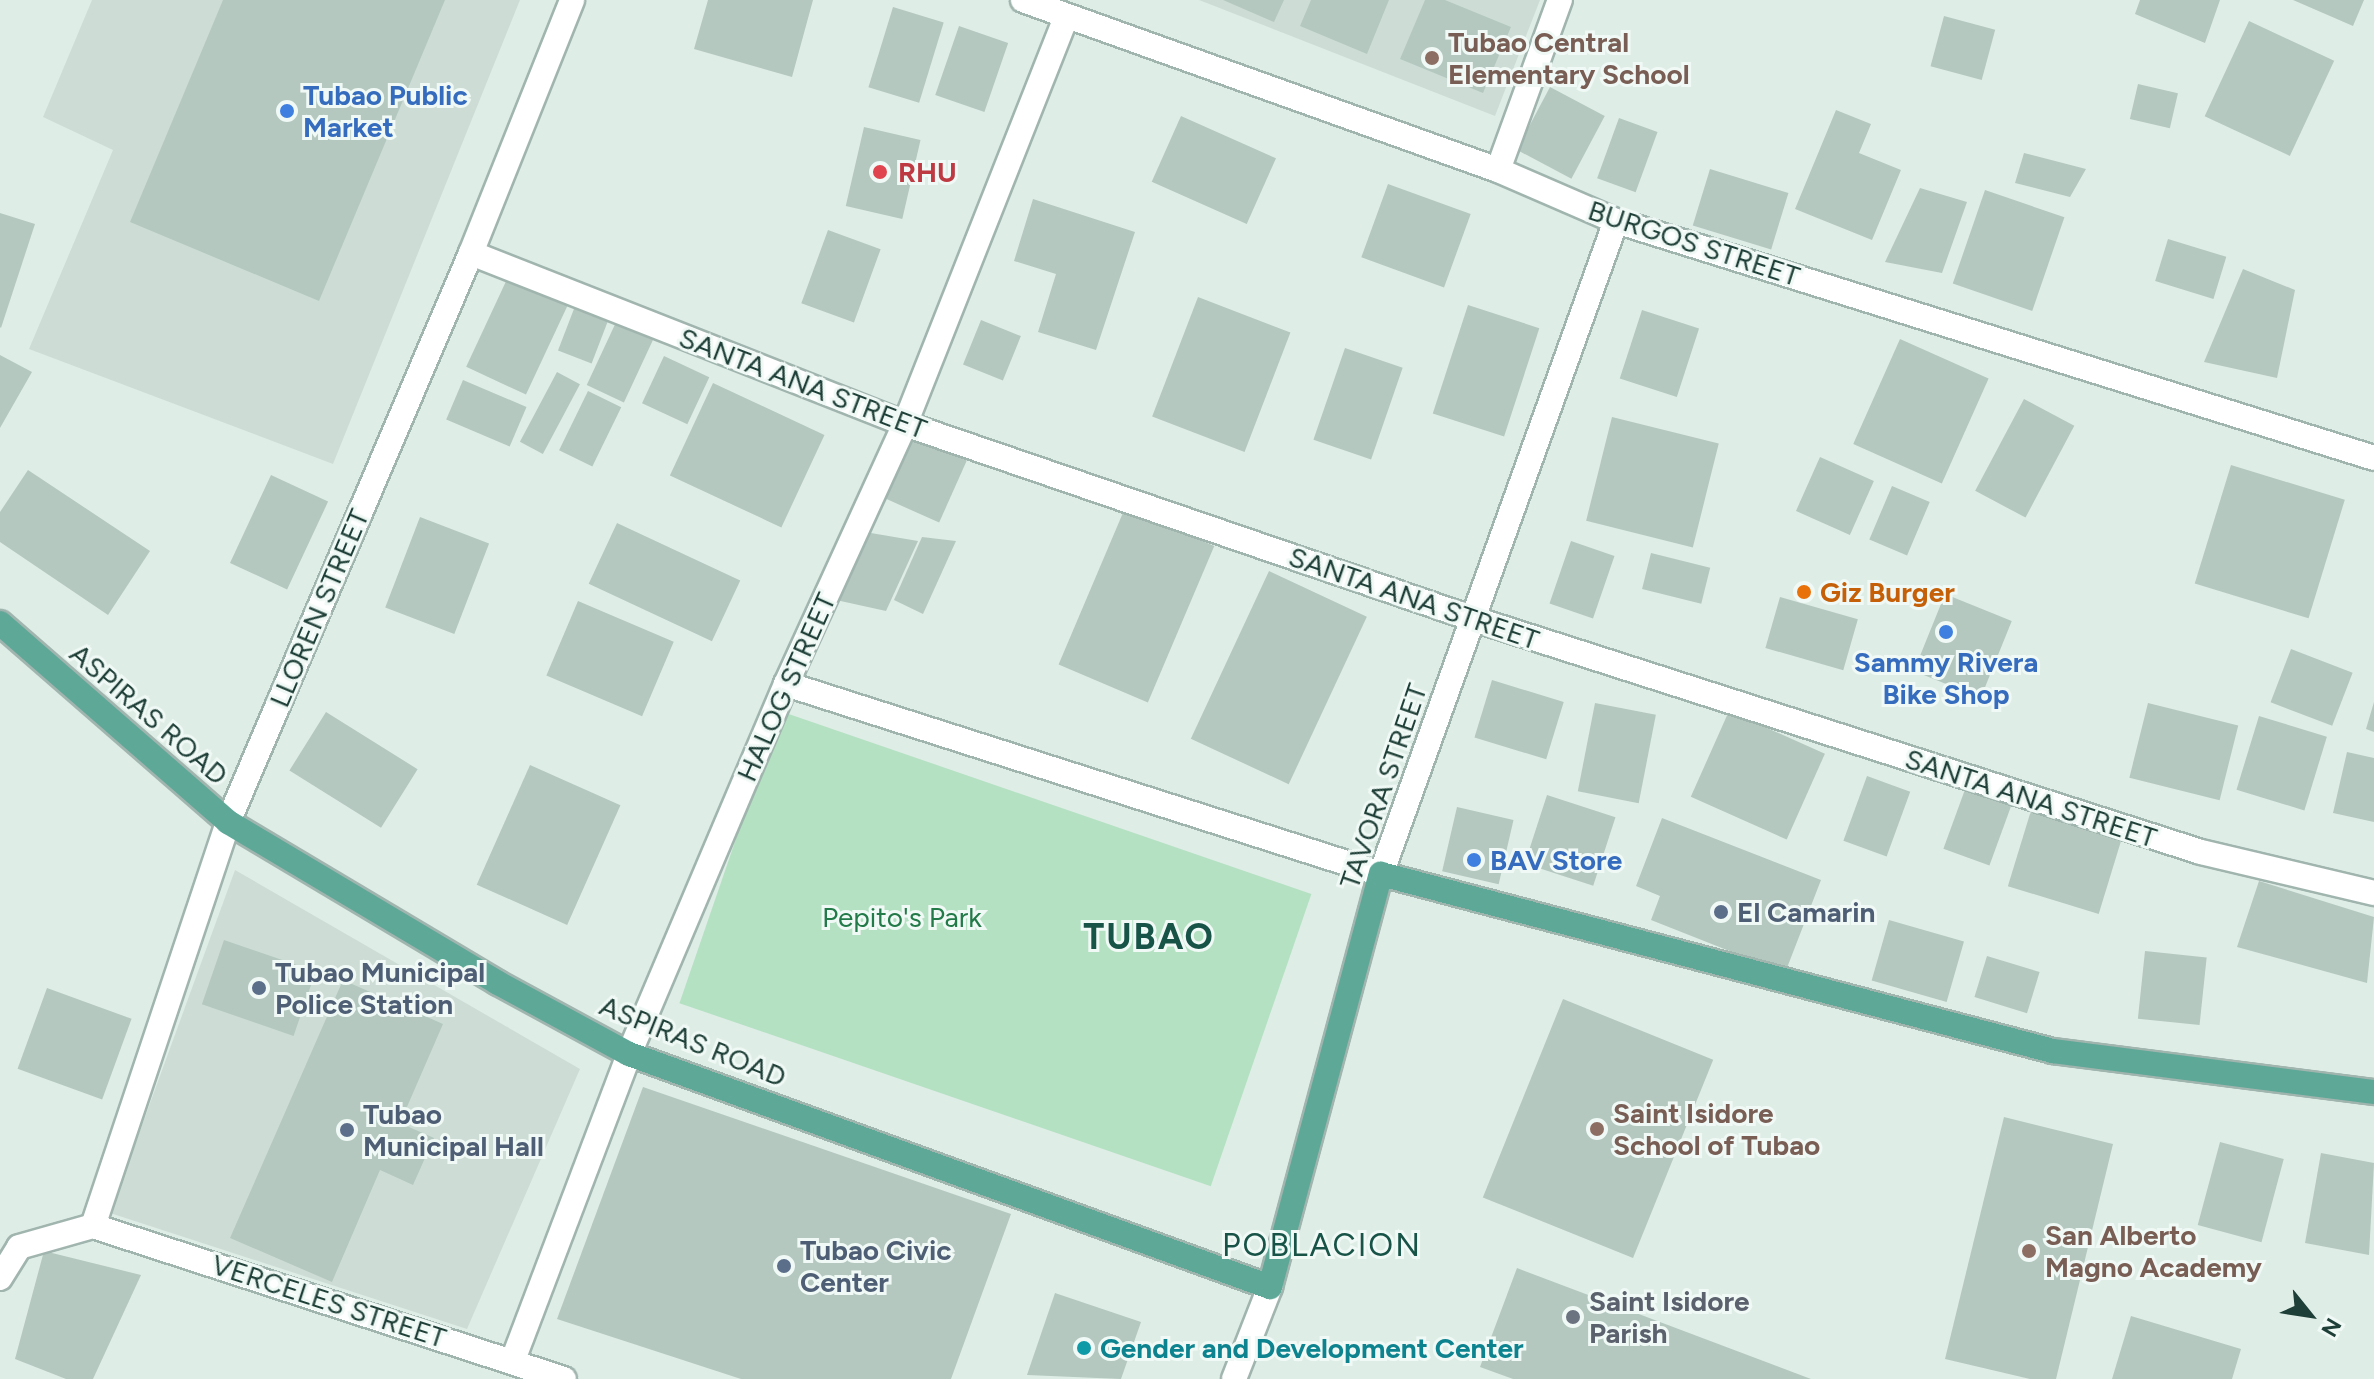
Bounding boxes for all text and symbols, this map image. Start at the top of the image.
place label: Tubao Central Elementary School [1448,25,1690,91]
marker: Tubao Central Elementary School [1423,49,1441,67]
place label: Tubao Public Market [303,78,468,144]
marker: Tubao Public Market [278,102,296,120]
place label: RHU [898,155,957,189]
marker: RHU [869,161,891,183]
street label: BURGOS STREET [1584,193,1804,293]
street label: SANTA ANA STREET [674,320,932,446]
street label: LLOREN STREET [262,504,376,712]
street label: SANTA ANA STREET [1284,539,1544,657]
place label: Giz Burger [1820,575,1955,609]
marker: Giz Burger [1795,583,1813,601]
street label: HALOG STREET [729,588,843,786]
marker: Sammy Rivera Bike Shop [1937,623,1955,641]
street label: ASPIRAS ROAD [63,636,235,792]
place label: Sammy Rivera Bike Shop [1854,645,2038,711]
street label: TAVORA STREET [1332,679,1434,893]
street label: SANTA ANA STREET [1901,741,2161,855]
place label: BAV Store [1490,843,1622,877]
marker: BAV Store [1465,851,1483,869]
place label: El Camarin [1737,895,1875,929]
park label: Pepito's Park [822,900,982,934]
marker: El Camarin [1712,903,1730,921]
district label: TUBAO [1083,915,1215,959]
place label: Tubao Municipal Police Station [275,955,485,1021]
marker: Tubao Municipal Police Station [250,979,268,997]
street label: ASPIRAS ROAD [595,988,791,1094]
place label: Saint Isidore School of Tubao [1613,1096,1820,1162]
place label: Tubao Municipal Hall [363,1097,544,1163]
marker: Saint Isidore School of Tubao [1588,1120,1606,1138]
marker: Tubao Municipal Hall [338,1121,356,1139]
place label: San Alberto Magno Academy [2045,1218,2262,1284]
district label: POBLACION [1222,1226,1422,1264]
place label: Tubao Civic Center [800,1233,952,1299]
marker: San Alberto Magno Academy [2020,1242,2038,1260]
street label: VERCELES STREET [208,1247,450,1355]
marker: Tubao Civic Center [775,1257,793,1275]
north arrow [2270,1275,2350,1355]
place label: Saint Isidore Parish [1589,1284,1750,1350]
marker: Saint Isidore Parish [1564,1308,1582,1326]
text: N [2315,1313,2347,1341]
place label: Gender and Development Center [1100,1331,1524,1365]
marker: Gender and Development Center [1075,1339,1093,1357]

